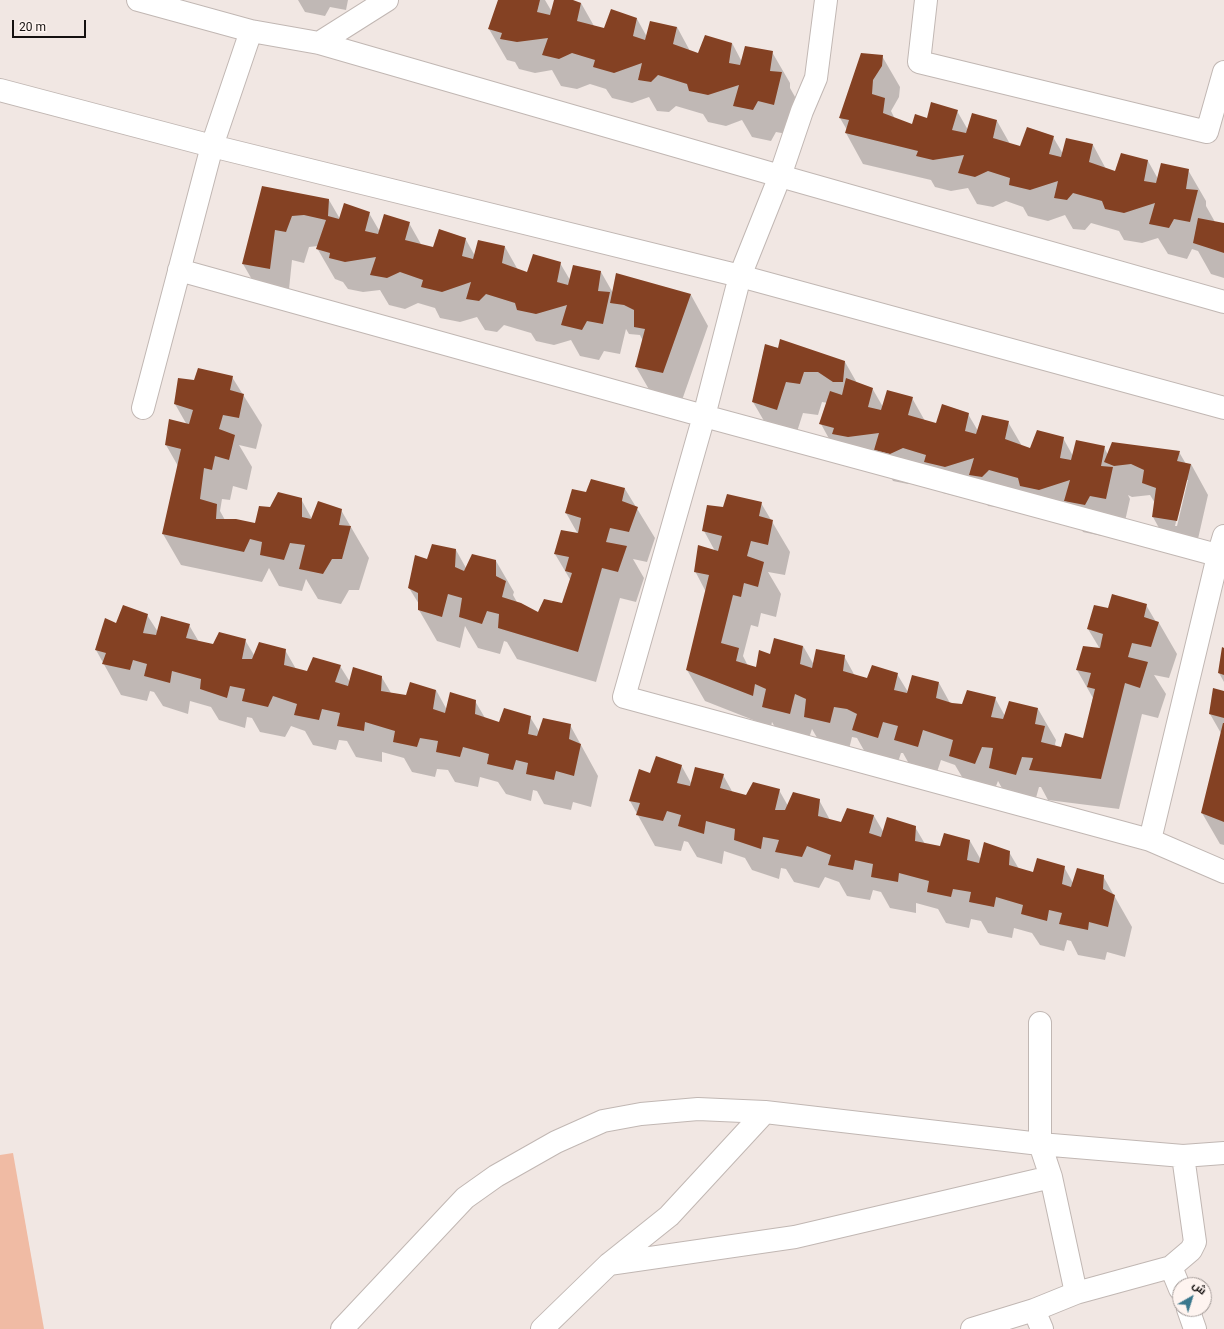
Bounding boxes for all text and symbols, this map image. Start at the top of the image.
scale bar [14,12,88,38]
text: 20 m [19,20,46,34]
north arrow [1172,1277,1212,1317]
text: ش [1190,1279,1209,1298]

